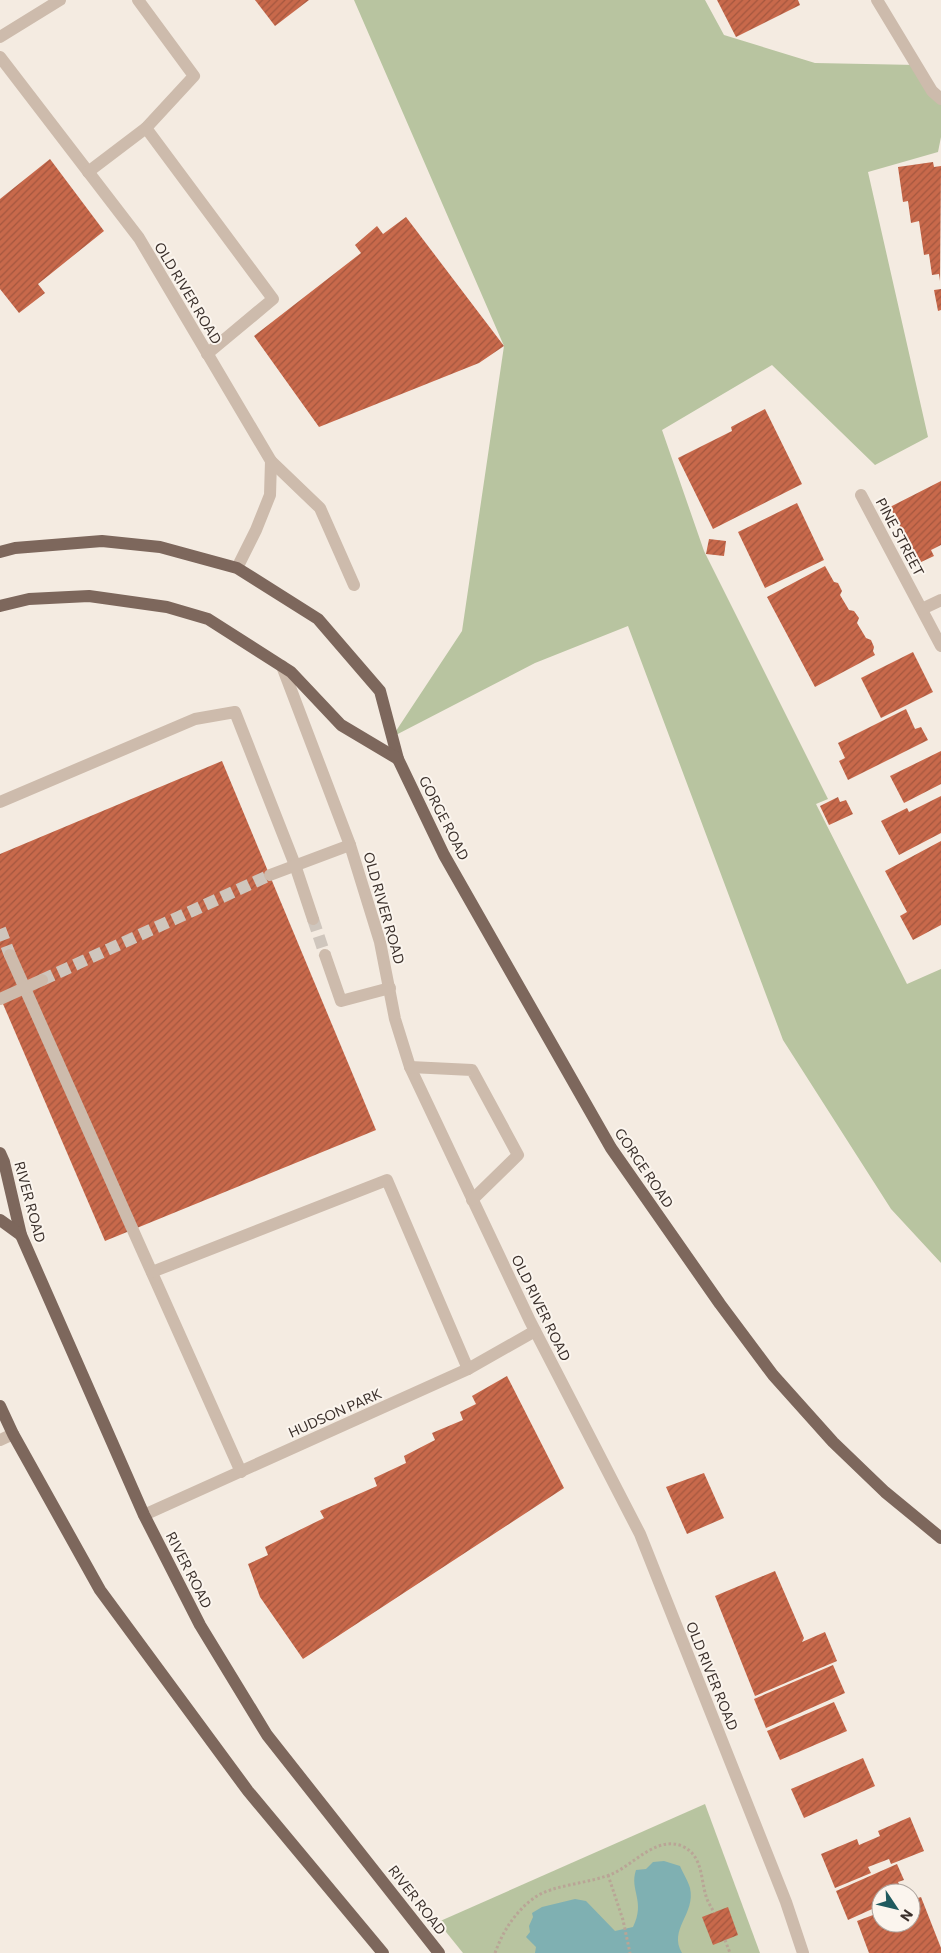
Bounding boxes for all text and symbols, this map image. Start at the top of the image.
street label: OLD RIVER ROAD [151,239,226,347]
street label: PINE STREET [873,495,928,579]
street label: GORGE ROAD [416,773,473,863]
street label: OLD RIVER ROAD [360,850,409,966]
street label: GORGE ROAD [612,1125,677,1211]
street label: RIVER ROAD [11,1159,49,1244]
street label: OLD RIVER ROAD [508,1252,574,1364]
street label: HUDSON PARK [285,1384,384,1441]
street label: RIVER ROAD [163,1529,216,1611]
street label: OLD RIVER ROAD [683,1619,742,1733]
street label: RIVER ROAD [385,1862,450,1938]
north arrow [871,1883,921,1933]
text: N [897,1907,917,1925]

